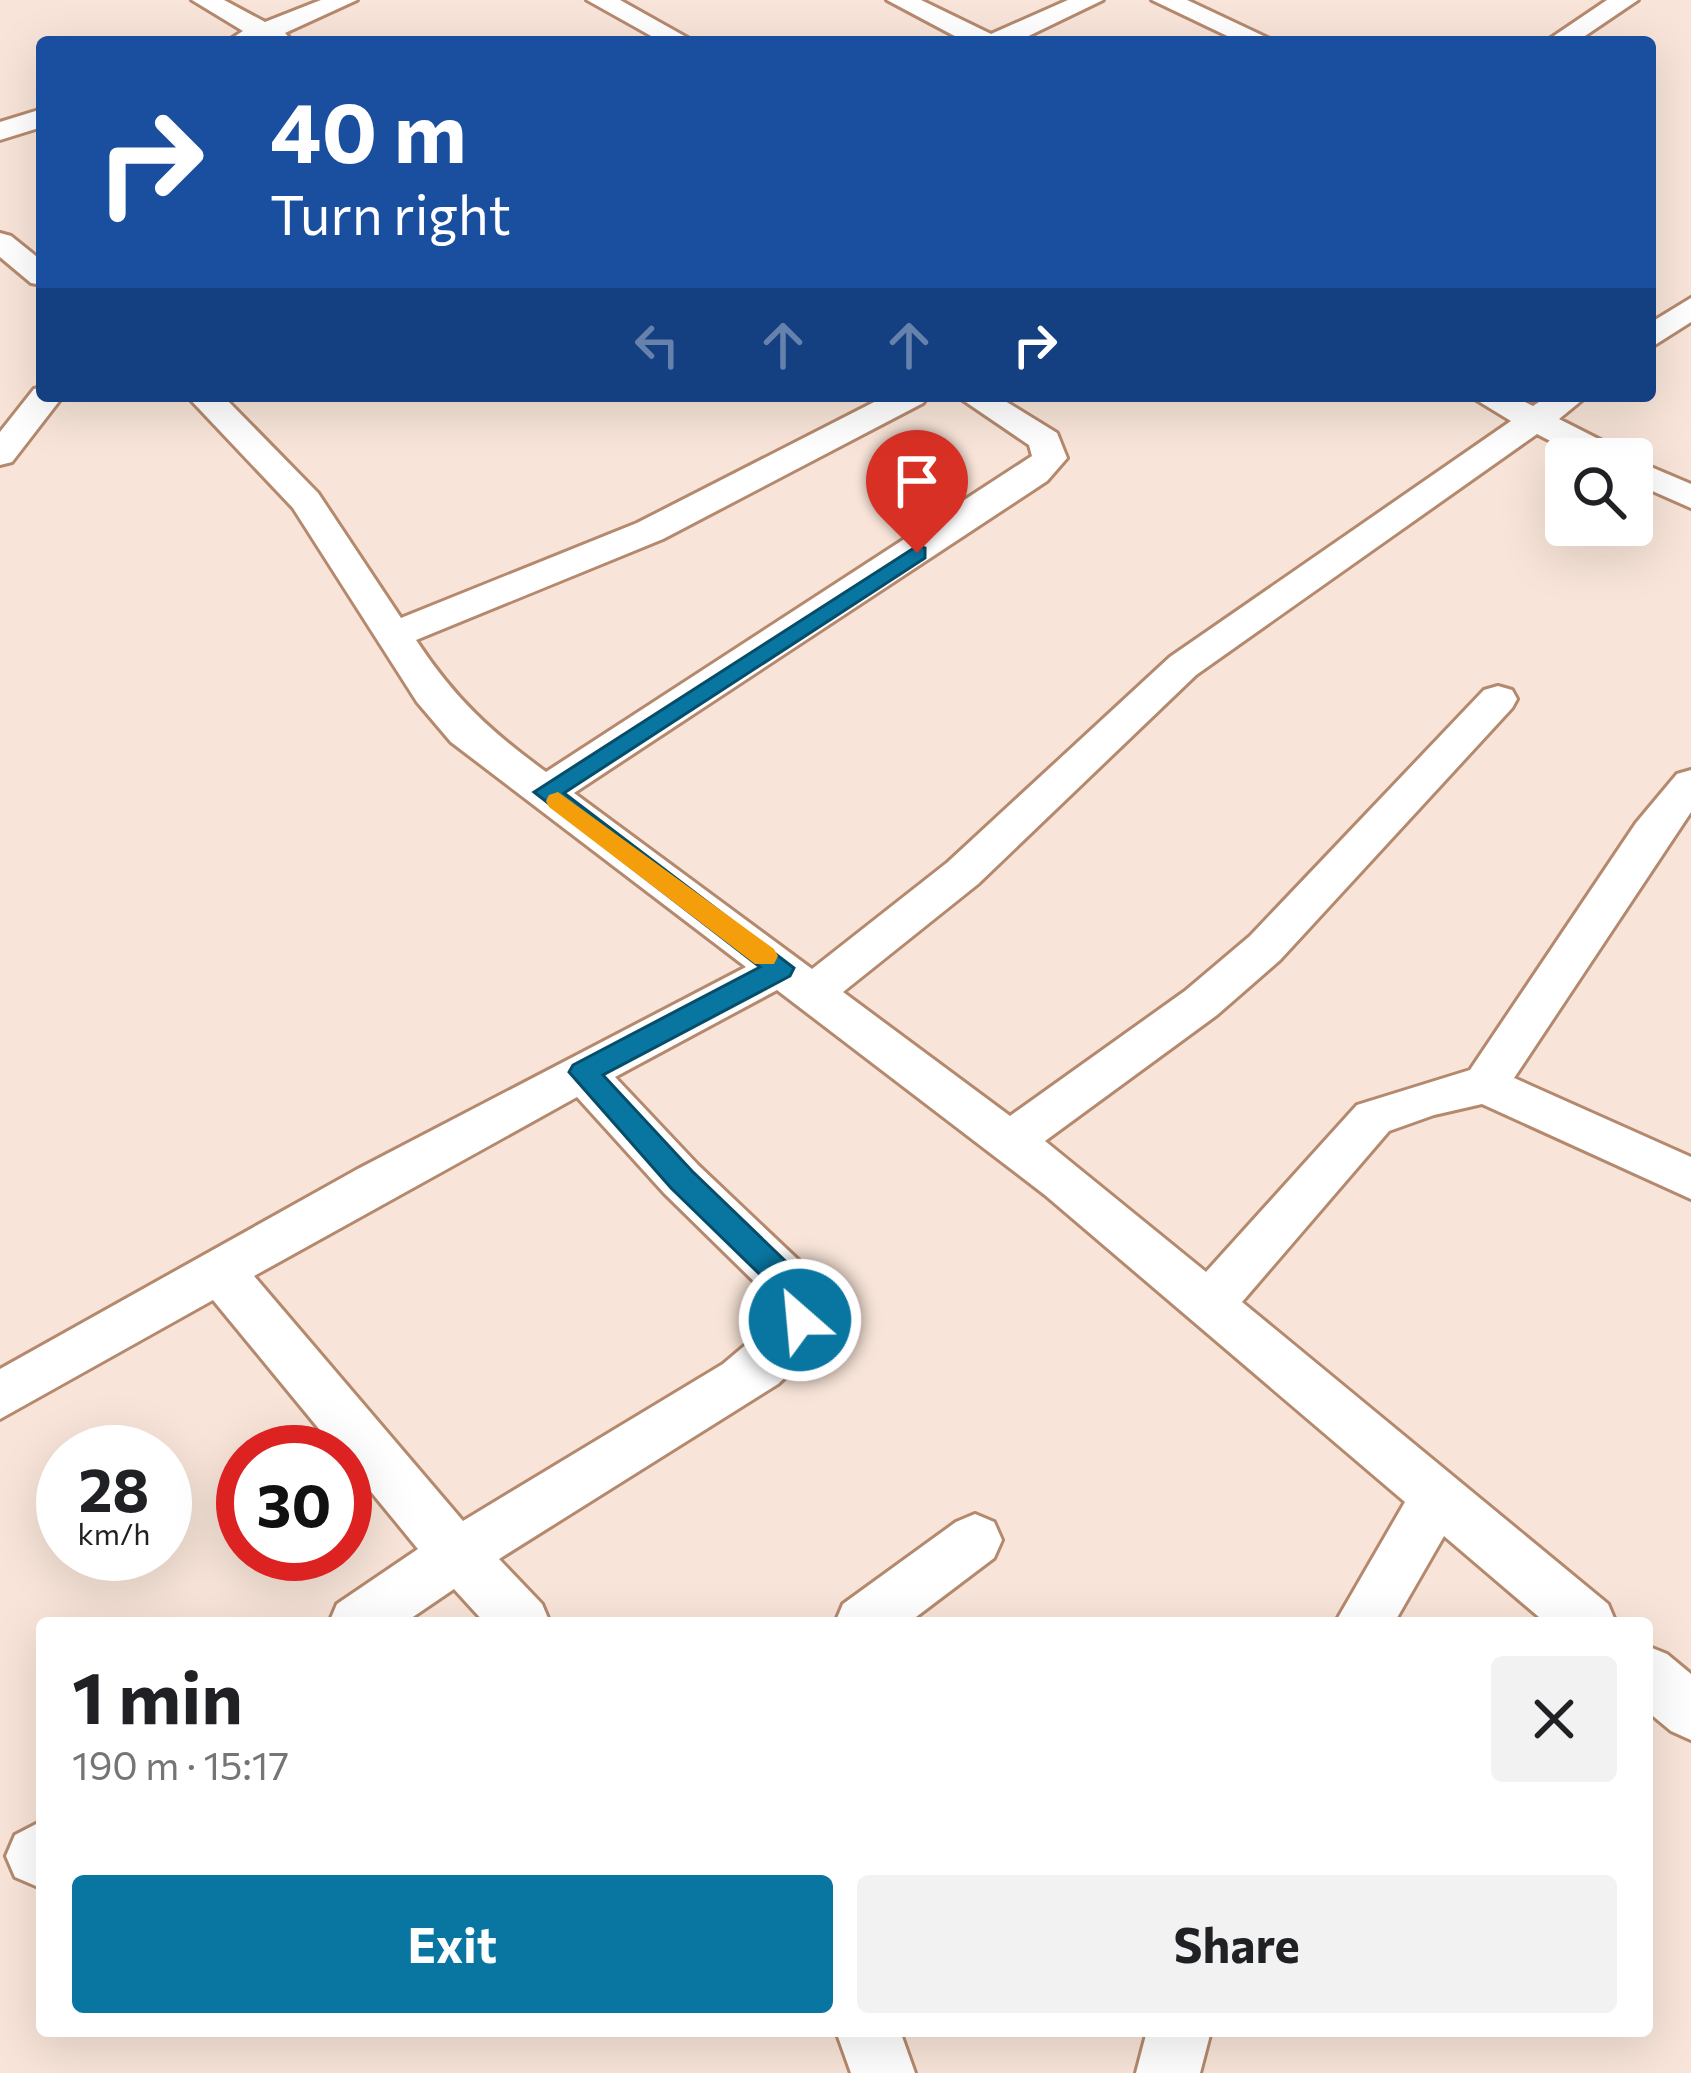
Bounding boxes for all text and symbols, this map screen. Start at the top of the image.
text: 40 m [270,78,467,180]
icon: right [72,84,228,240]
text: Turn right [270,180,511,246]
icon: left [624,312,690,378]
icon: ahead [750,312,816,378]
icon: ahead [876,312,942,378]
icon: right [1002,312,1068,378]
pin [866,430,968,553]
map controls [1545,438,1653,546]
button: search [1545,438,1653,546]
icon: arrive [884,448,950,514]
position arrow [737,1257,863,1383]
speed limit sign: 30 [216,1425,372,1581]
text: 28 [79,1451,149,1524]
text: km/h [78,1514,150,1551]
text: 1 min [72,1651,243,1739]
button: close [1491,1656,1617,1782]
text: 190 m · 15:17 [72,1740,289,1788]
button: Exit [72,1875,833,2013]
button: Share [857,1875,1617,2013]

